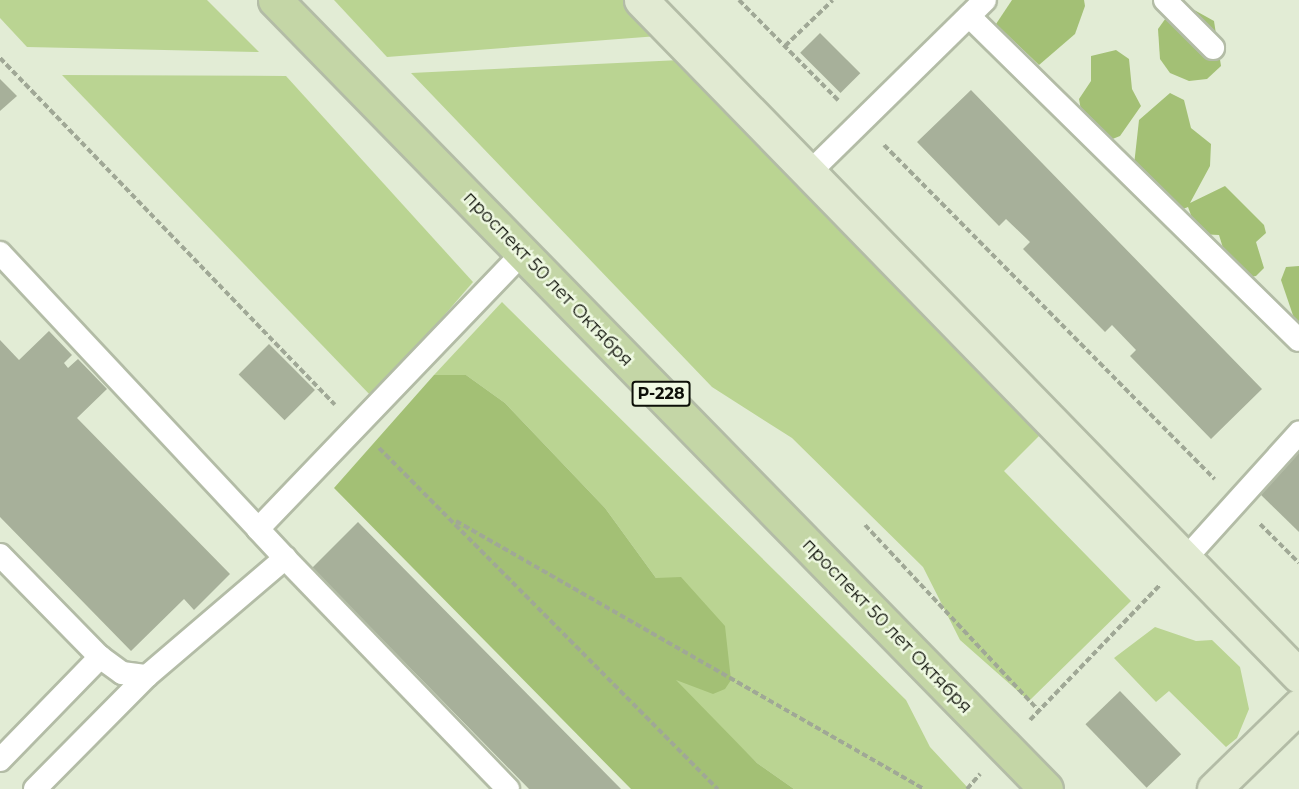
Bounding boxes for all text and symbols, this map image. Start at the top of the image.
street label: проспект 50 лет Октября [459,187,637,371]
road number: Р-228 [631,381,691,407]
street label: проспект 50 лет Октября [798,534,976,718]

